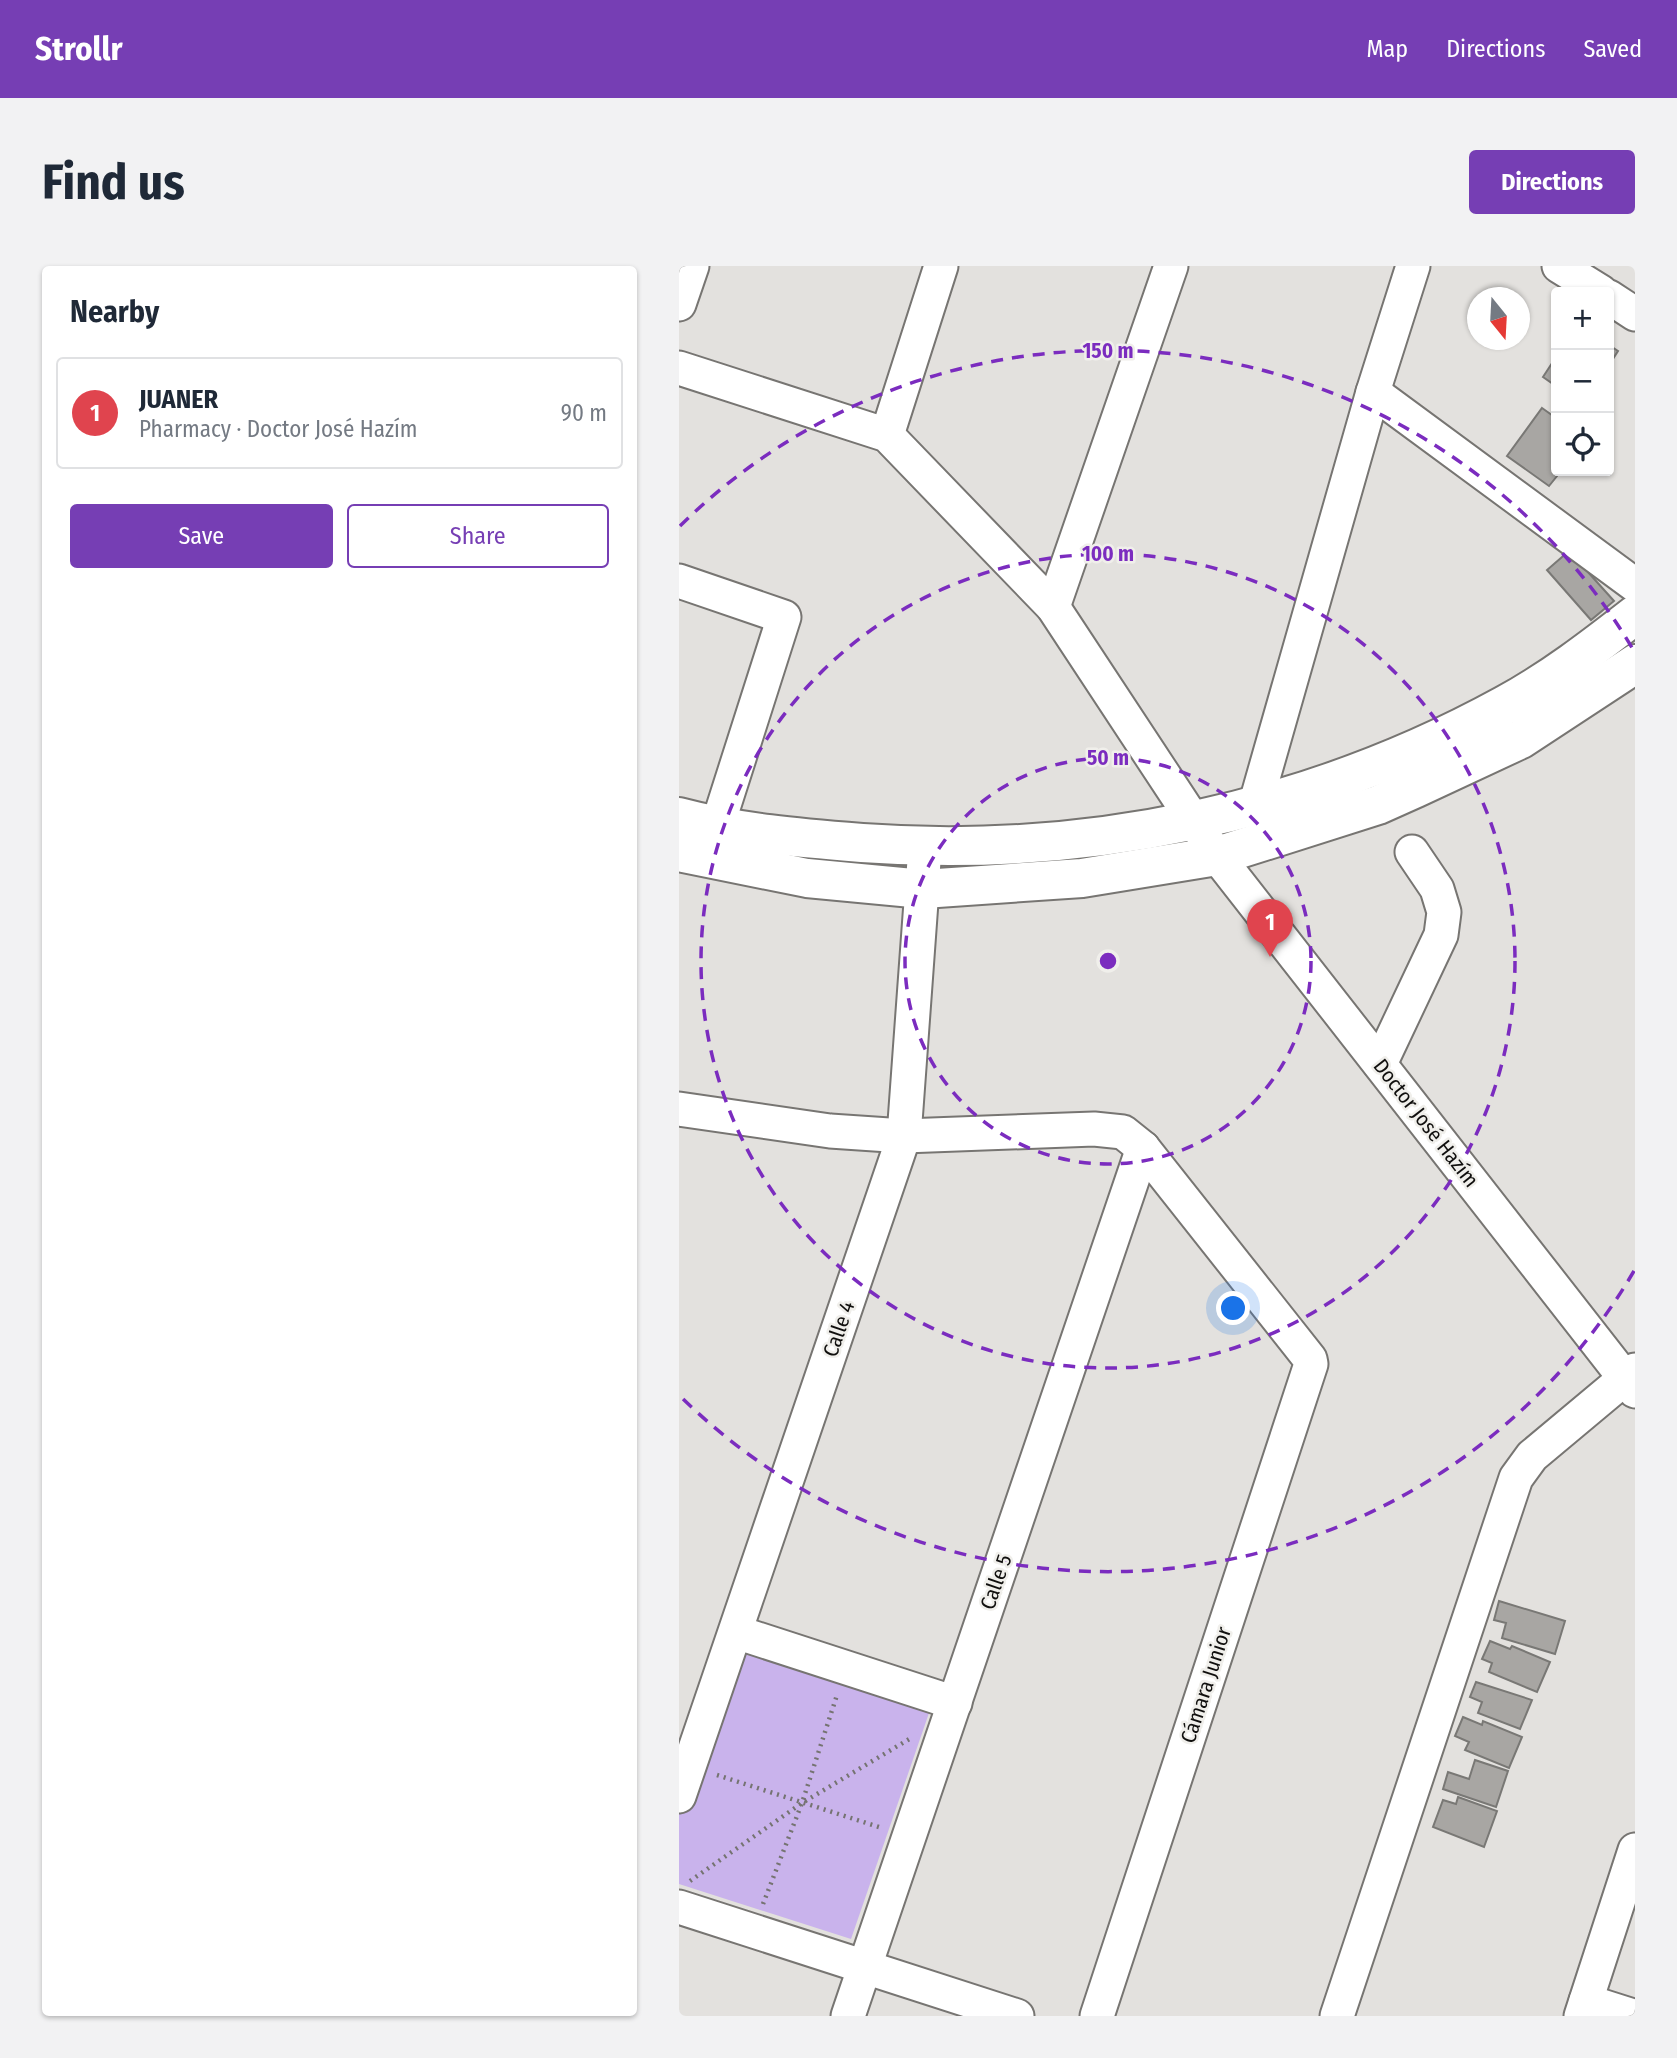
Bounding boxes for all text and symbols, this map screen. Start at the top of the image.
text: Strollr [35,29,123,69]
text: Map [1367,35,1408,63]
text: Directions [1446,35,1545,63]
text: Saved [1583,35,1642,63]
button: Directions [1469,150,1635,214]
text: Find us [42,153,185,212]
north arrow [1467,287,1530,350]
map controls [1551,287,1614,476]
button: + [1551,287,1614,350]
text: Nearby [70,294,159,330]
text: 150 m [1082,338,1134,364]
button: − [1551,350,1614,413]
text: JUANER [139,384,218,415]
text: 1 [90,399,100,427]
text: 90 m [561,399,607,427]
button: locate [1551,413,1614,476]
text: Pharmacy · Doctor José Hazím [139,415,417,443]
button: Save [70,504,333,568]
button: Share [347,504,609,568]
text: 100 m [1082,541,1134,567]
text: 50 m [1087,745,1129,771]
pin: 1 [1247,899,1293,957]
centre of rings [1096,949,1120,973]
street label: Doctor José Hazím [1368,1054,1484,1192]
your location [1216,1291,1250,1325]
street label: Calle 4 [817,1298,861,1360]
street label: Calle 5 [975,1551,1017,1613]
street label: Cámara Junior [1175,1623,1237,1746]

